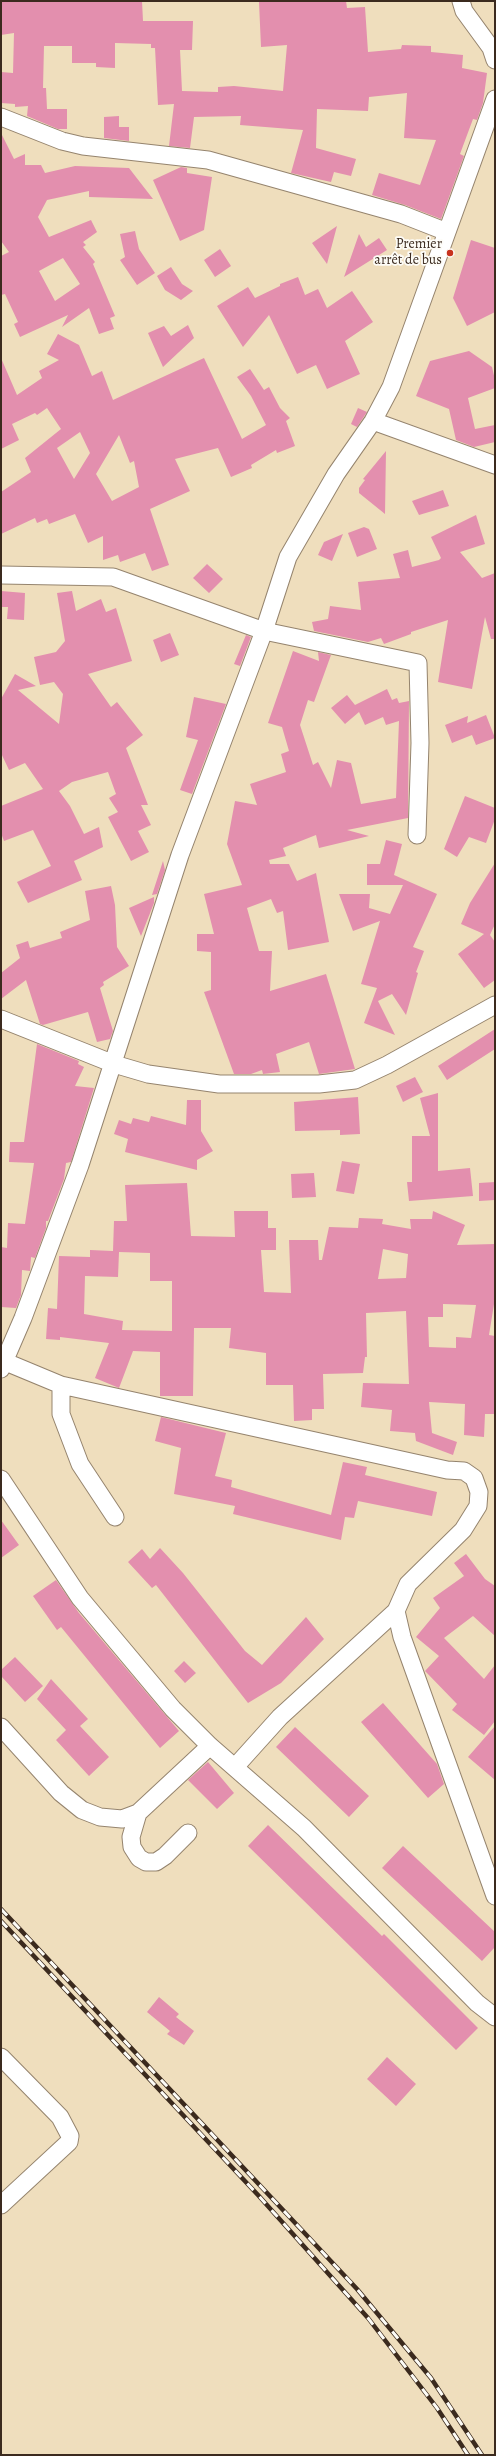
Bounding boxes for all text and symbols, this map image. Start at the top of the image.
place label: Premier arrêt de bus [374,237,442,270]
marker: Premier arrêt de bus [445,248,455,258]

